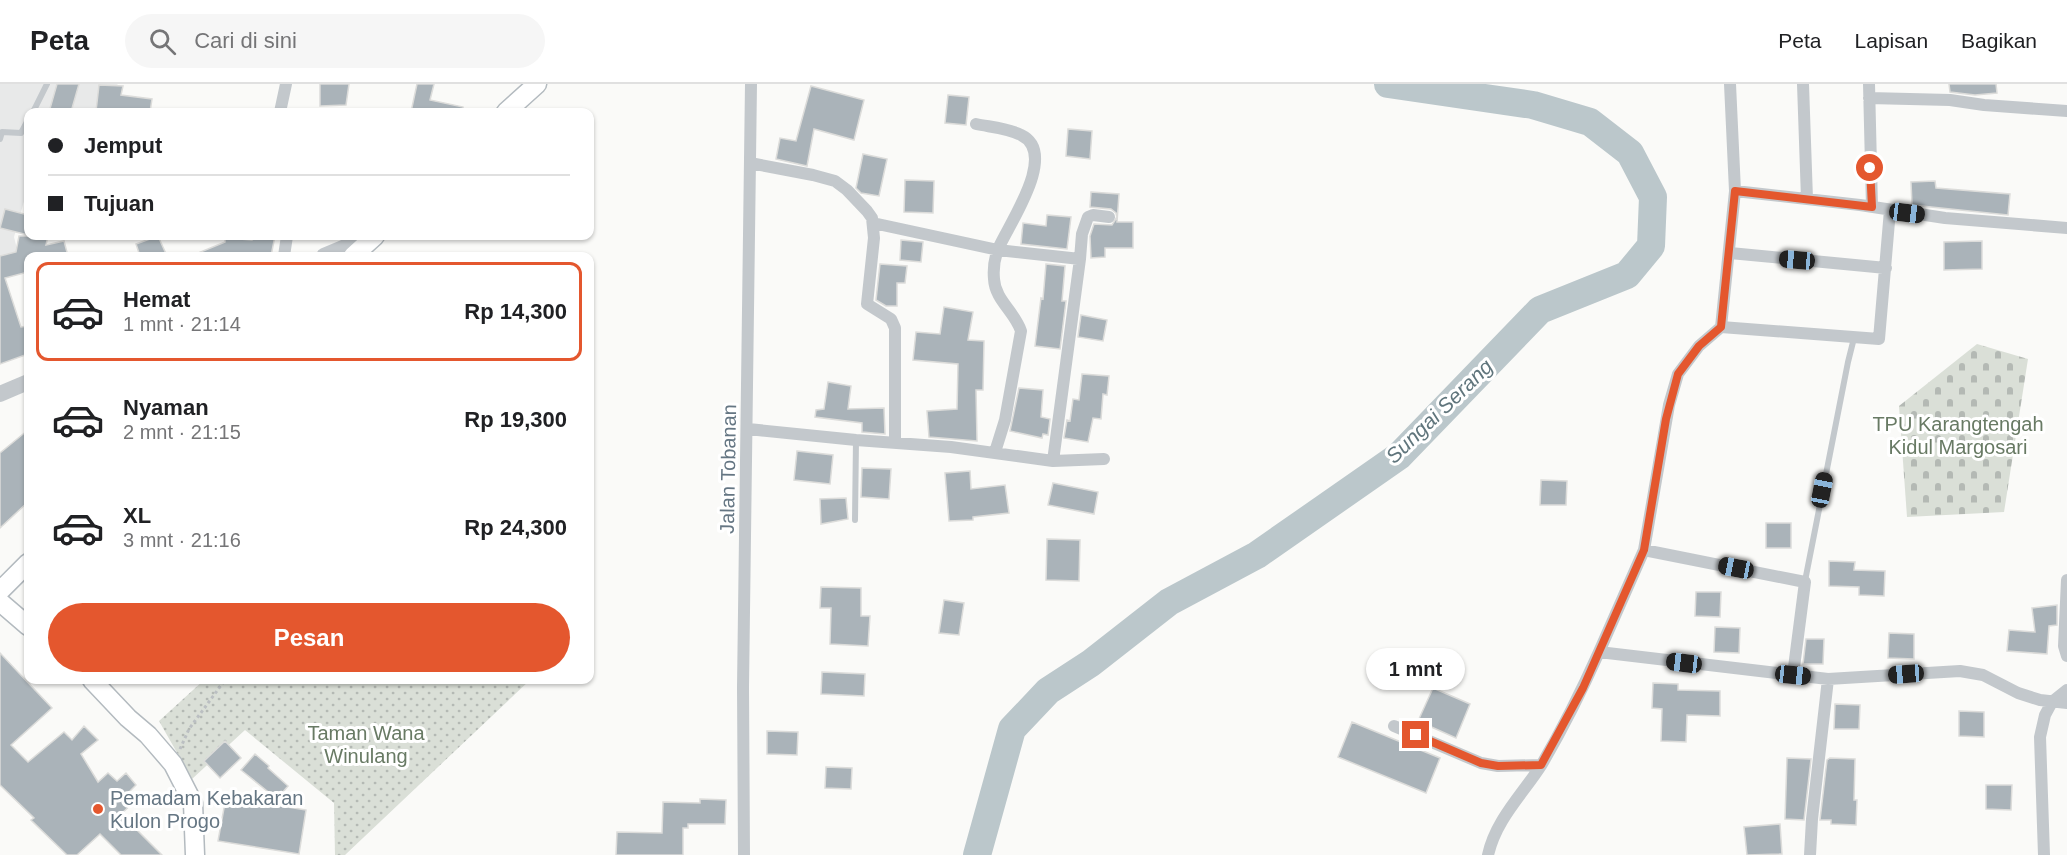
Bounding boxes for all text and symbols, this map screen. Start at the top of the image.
search box [125,14,545,68]
text: Peta [30,25,89,56]
icon: search [146,25,179,58]
text: Cari di sini [194,28,297,53]
text: Peta [1778,29,1822,52]
text: Lapisan [1855,29,1928,52]
text: Bagikan [1961,29,2037,52]
text: Jemput [84,133,162,158]
route start [1856,154,1883,181]
text: Tujuan [84,191,154,216]
car [1888,202,1926,224]
car [1778,249,1816,271]
icon: car [51,285,105,339]
text: Hemat [123,287,190,312]
text: Rp 14,300 [464,299,567,324]
text: 1 mnt · 21:14 [123,313,241,335]
water label: Sungai Serang [1381,354,1497,468]
icon: car [51,393,105,447]
text: Nyaman [123,395,209,420]
street label: Jalan Tobanan [716,404,740,534]
text: Rp 19,300 [464,407,567,432]
park label: TPU Karangtengah Kidul Margosari [1872,413,2044,458]
text: 2 mnt · 21:15 [123,421,241,443]
car [1810,471,1834,509]
icon: car [51,501,105,555]
text: XL [123,503,151,528]
text: Rp 24,300 [464,515,567,540]
text: 3 mnt · 21:16 [123,529,241,551]
car [1717,556,1755,580]
button: Pesan [48,603,570,672]
callout: 1 mnt [1366,648,1466,690]
car [1665,652,1703,674]
text: 1 mnt [1389,658,1442,680]
car [1774,664,1812,686]
car [1887,664,1925,684]
route end [1402,721,1429,748]
park label: Taman Wana Winulang [307,722,425,767]
place label: Pemadam Kebakaran Kulon Progo [110,787,303,832]
marker: Pemadam Kebakaran Kulon Progo [91,802,105,816]

